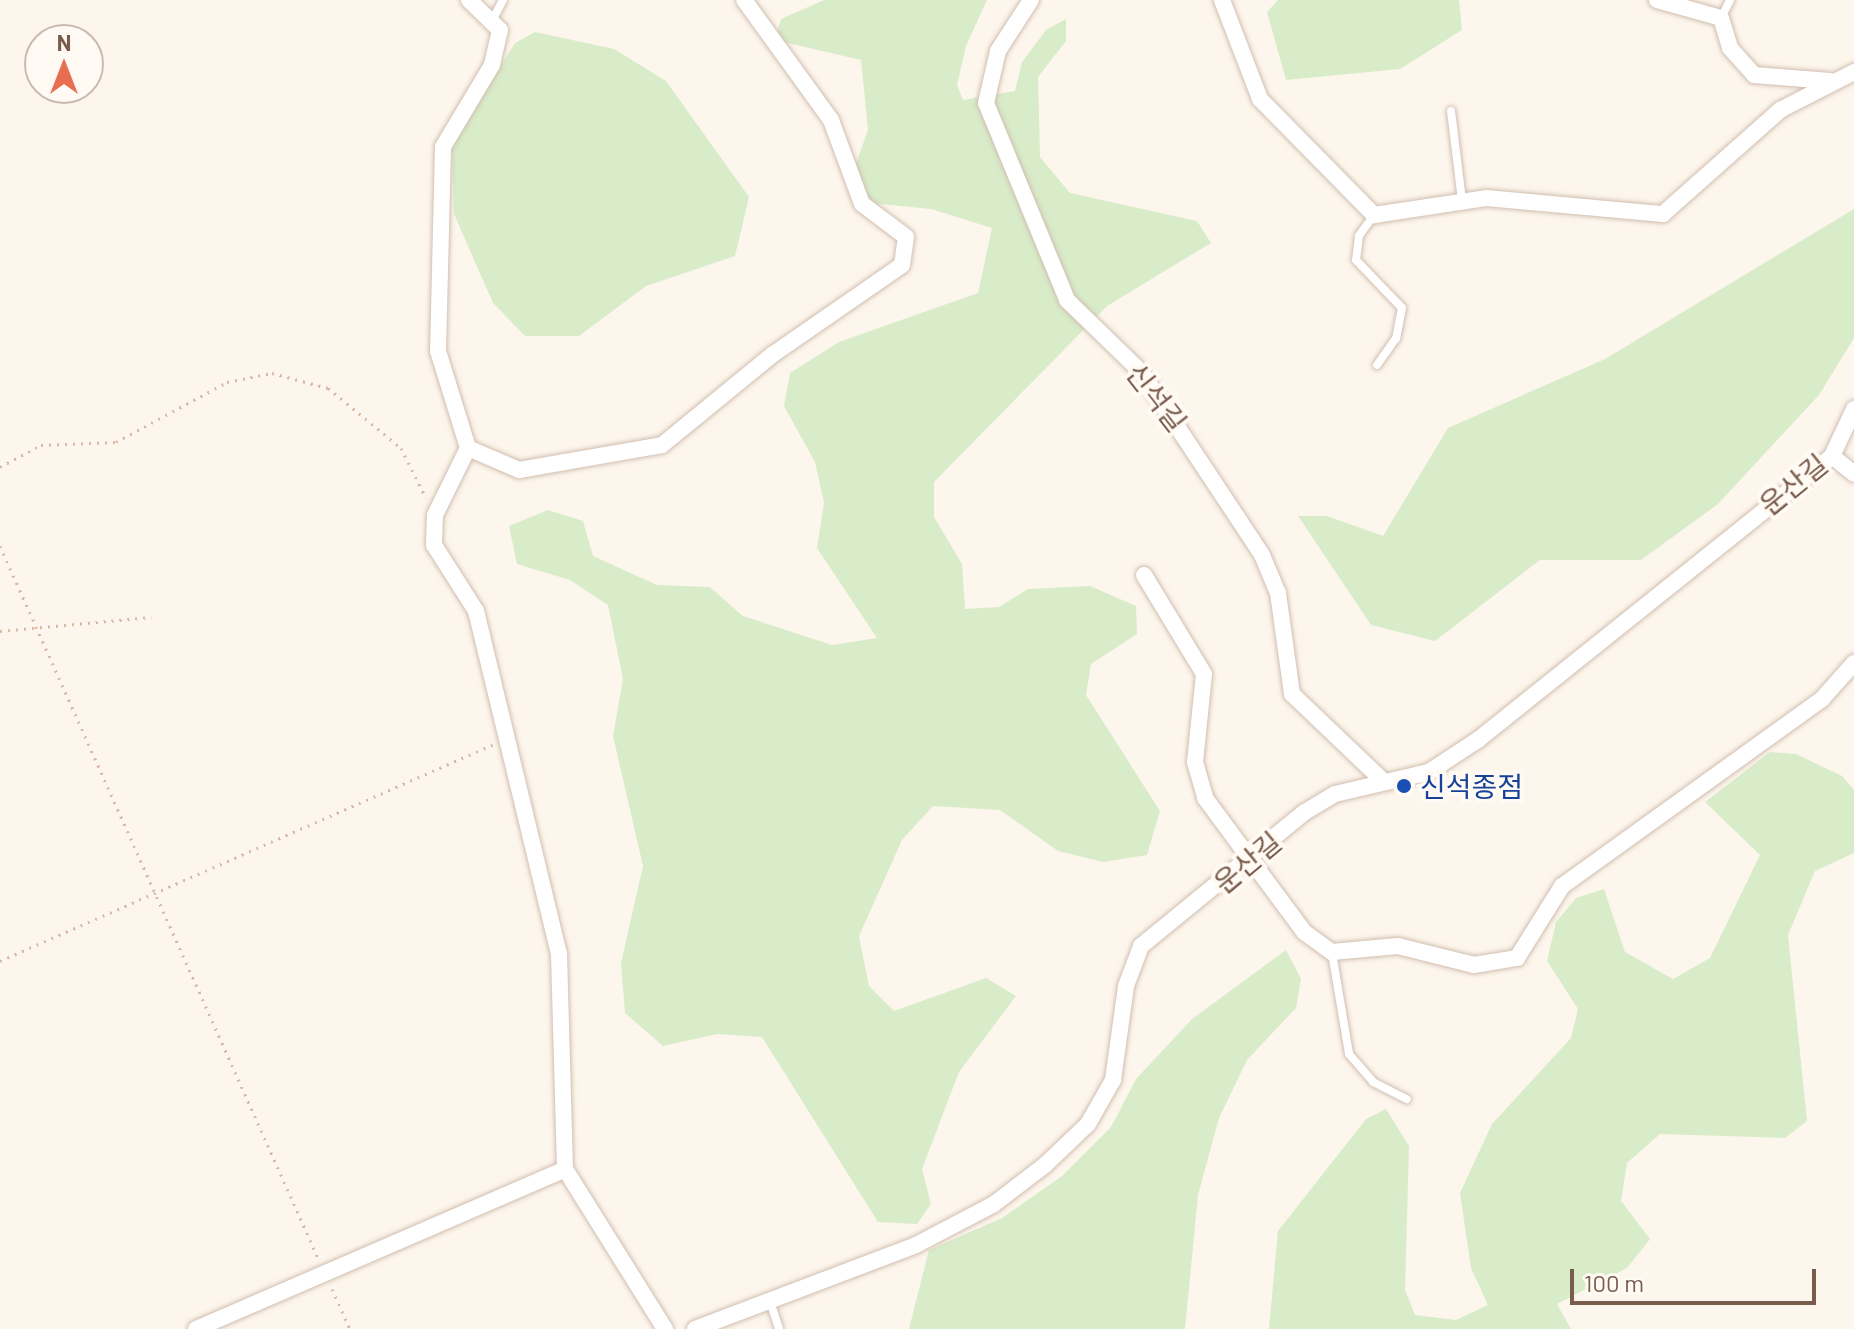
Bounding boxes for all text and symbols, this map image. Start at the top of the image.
north arrow [24,24,104,104]
text: N [57,29,71,55]
street label: 신석길 [1120,356,1194,438]
street label: 운산길 [1752,447,1834,521]
place label: 신석종점 [1420,769,1523,803]
marker: 신석종점 [1395,777,1413,795]
street label: 운산길 [1207,824,1287,900]
scale bar [1574,1253,1820,1303]
text: 100 m [1584,1268,1644,1297]

